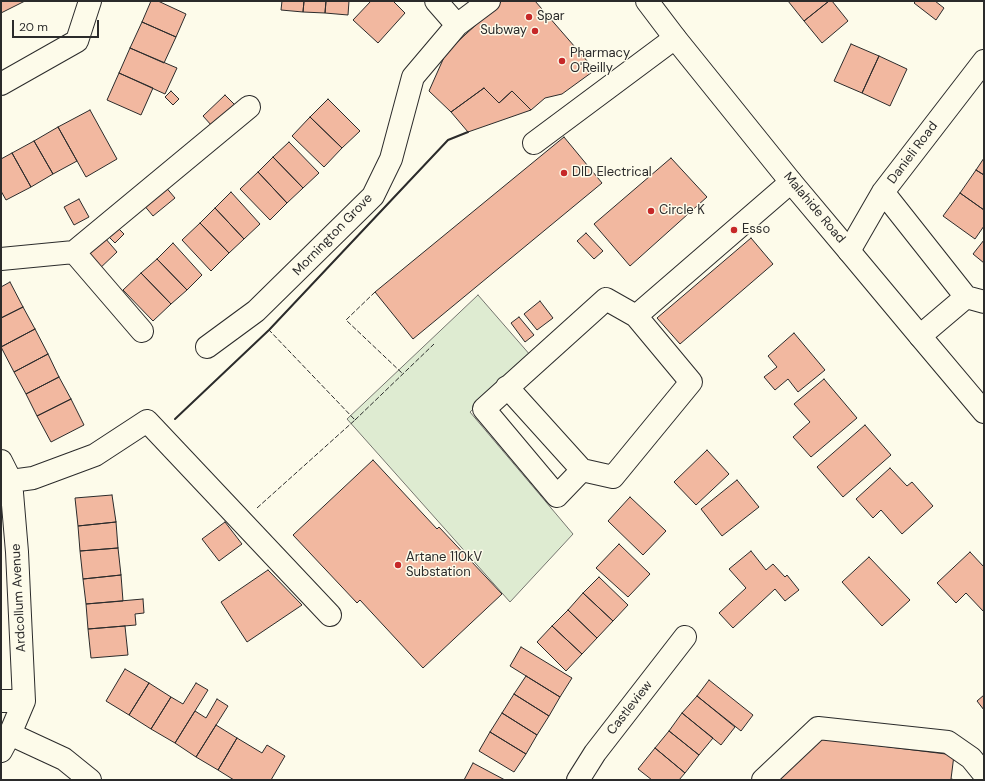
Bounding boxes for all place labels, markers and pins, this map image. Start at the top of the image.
place label: Spar [537,9,565,25]
marker: Spar [524,12,534,22]
place label: Subway [480,23,527,39]
marker: Subway [530,26,540,36]
place label: Pharmacy O'Reilly [570,46,630,77]
marker: Pharmacy O'Reilly [557,56,567,66]
place label: DID Electrical [572,165,652,181]
marker: DID Electrical [559,168,569,178]
place label: Circle K [659,203,705,219]
marker: Circle K [646,206,656,216]
place label: Esso [742,222,770,238]
marker: Esso [729,225,739,235]
place label: Artane 110kV Substation [406,550,482,581]
marker: Artane 110kV Substation [393,560,403,570]

